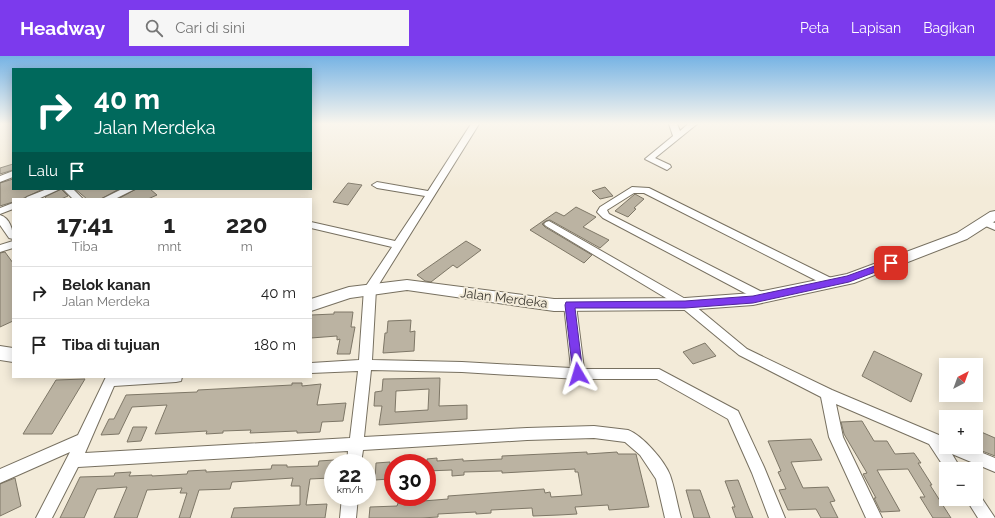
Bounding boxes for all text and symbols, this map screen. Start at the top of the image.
search box [129,10,409,46]
text: Headway [20,17,105,39]
icon: search [143,17,165,39]
text: Cari di sini [175,19,245,37]
text: Peta [800,20,829,36]
text: Lapisan [851,20,901,36]
text: Bagikan [923,20,975,36]
text: 40 m [94,83,160,116]
icon: right [28,84,80,136]
text: Jalan Merdeka [94,117,215,138]
icon: arrive [66,160,88,182]
text: Lalu [28,162,58,180]
text: 17:41 [56,210,113,239]
text: 1 [164,210,175,239]
text: 220 [226,210,268,239]
text: Tiba [72,239,98,254]
text: mnt [158,239,181,254]
text: m [241,239,253,254]
pin [874,246,908,280]
icon: arrive [880,252,902,274]
text: Belok kanan [62,276,151,294]
icon: right [28,282,50,304]
text: 40 m [261,284,296,302]
street label: Jalan Merdeka [460,285,548,311]
text: Jalan Merdeka [62,294,150,309]
icon: arrive [28,334,50,356]
text: Tiba di tujuan [62,336,160,354]
text: 180 m [254,336,296,354]
position arrow [557,353,599,395]
north arrow [939,358,983,402]
map controls [939,358,983,506]
button: + [939,410,983,454]
speed limit sign: 30 [384,454,436,506]
button: − [939,462,983,506]
text: 22 [339,463,361,487]
text: km/h [337,484,363,495]

